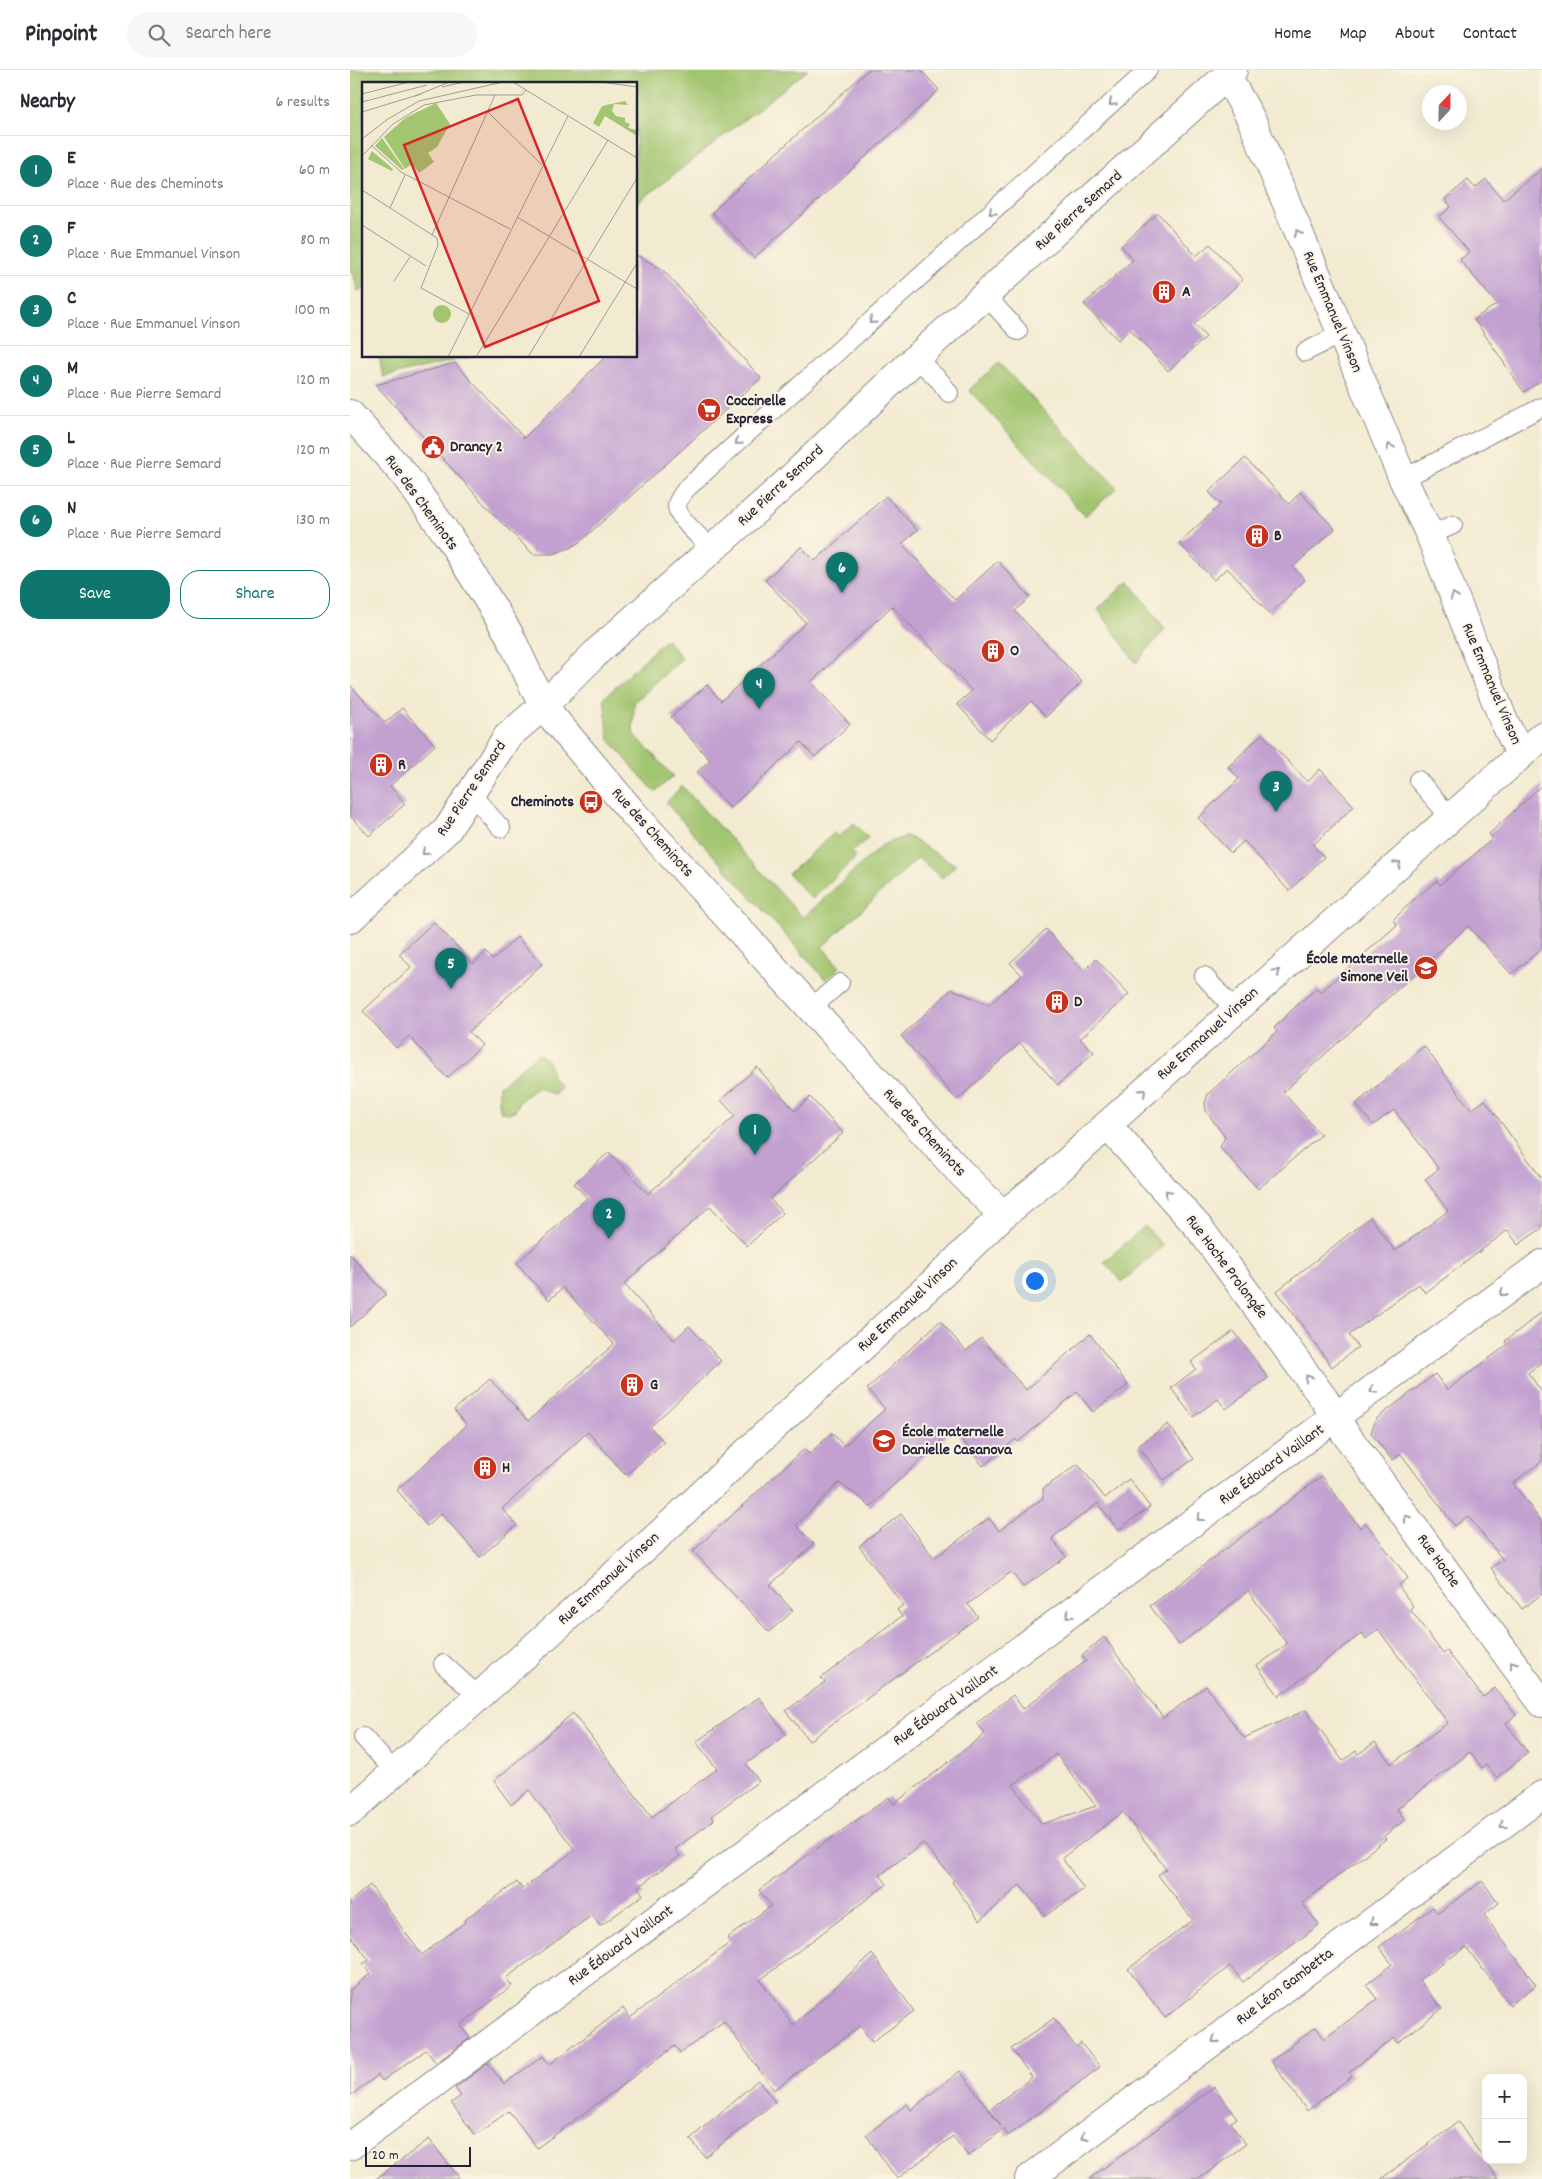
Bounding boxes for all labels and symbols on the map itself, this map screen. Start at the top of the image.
inset map [362,82,638,358]
north arrow [1422,85,1467,130]
one-way arrow [1109,97,1118,106]
street label: Rue Pierre Semard [1030,165,1128,257]
one-way arrow [988,206,997,215]
one-way arrow [1294,229,1305,238]
street label: Rue Emmanuel Vinson [1296,248,1368,376]
building icon: A [1151,279,1177,305]
place label: A [1182,281,1191,304]
one-way arrow [868,315,877,324]
place label: Coccinelle Express [726,390,786,431]
supermarket icon: Coccinelle Express [696,397,722,423]
public building icon: Drancy 2 [420,434,446,460]
place label: Drancy 2 [450,436,503,459]
one-way arrow [735,436,744,445]
street label: Rue Pierre Semard [732,440,830,532]
one-way arrow [1385,443,1396,452]
street label: Rue des Cheminots [378,450,464,556]
building icon: B [1244,523,1270,549]
place label: B [1274,525,1282,548]
pin: 6 [826,552,858,593]
one-way arrow [1450,592,1460,601]
street label: Rue Emmanuel Vinson [1455,620,1527,748]
building icon: O [980,638,1006,664]
place label: O [1010,640,1019,663]
pin: 4 [743,668,775,709]
street label: Rue Pierre Semard [431,736,513,842]
building icon: R [368,752,394,778]
place label: R [398,754,406,777]
pin: 3 [1260,771,1292,812]
street label: Rue des Cheminots [605,783,699,883]
bus stop icon: Cheminots [578,789,604,815]
place label: Cheminots [511,791,574,814]
one-way arrow [422,846,431,855]
one-way arrow [1392,861,1401,870]
pin: 5 [435,948,467,989]
place label: École maternelle Simone Veil [1306,948,1408,989]
school or university icon: École maternelle Simone Veil [1413,955,1439,981]
one-way arrow [1271,969,1280,978]
street label: Rue Emmanuel Vinson [1152,982,1264,1086]
building icon: D [1044,989,1070,1015]
place label: D [1074,991,1083,1014]
street label: Rue des Cheminots [877,1084,971,1183]
one-way arrow [1138,1089,1147,1098]
pin: 1 [739,1114,771,1155]
one-way arrow [1165,1189,1174,1198]
pin: 2 [593,1198,625,1239]
street label: Rue Hoche Prolongée [1179,1210,1273,1324]
street label: Rue Emmanuel Vinson [853,1252,963,1358]
your location [1022,1268,1048,1294]
one-way arrow [1499,1287,1509,1296]
building icon: G [619,1372,645,1398]
place label: G [650,1374,658,1397]
one-way arrow [1305,1374,1314,1384]
one-way arrow [1369,1384,1379,1393]
street label: Rue Édouard Vaillant [1215,1419,1330,1511]
place label: École maternelle Danielle Casanova [902,1421,1013,1462]
school or university icon: École maternelle Danielle Casanova [871,1428,897,1454]
building icon: H [472,1455,498,1481]
place label: H [502,1457,510,1480]
one-way arrow [1196,1512,1206,1521]
one-way arrow [1404,1514,1413,1524]
street label: Rue Emmanuel Vinson [553,1527,665,1631]
street label: Rue Hoche [1411,1529,1465,1593]
one-way arrow [1065,1609,1075,1618]
street label: Rue Édouard Vaillant [889,1660,1004,1752]
one-way arrow [1510,1660,1519,1670]
one-way arrow [1500,1819,1509,1827]
street label: Rue Édouard Vaillant [564,1900,679,1992]
one-way arrow [1369,1916,1379,1925]
street label: Rue Léon Gambetta [1231,1942,1339,2031]
one-way arrow [1211,2034,1221,2043]
one-way arrow [1081,2132,1090,2140]
scale bar [365,2144,471,2167]

